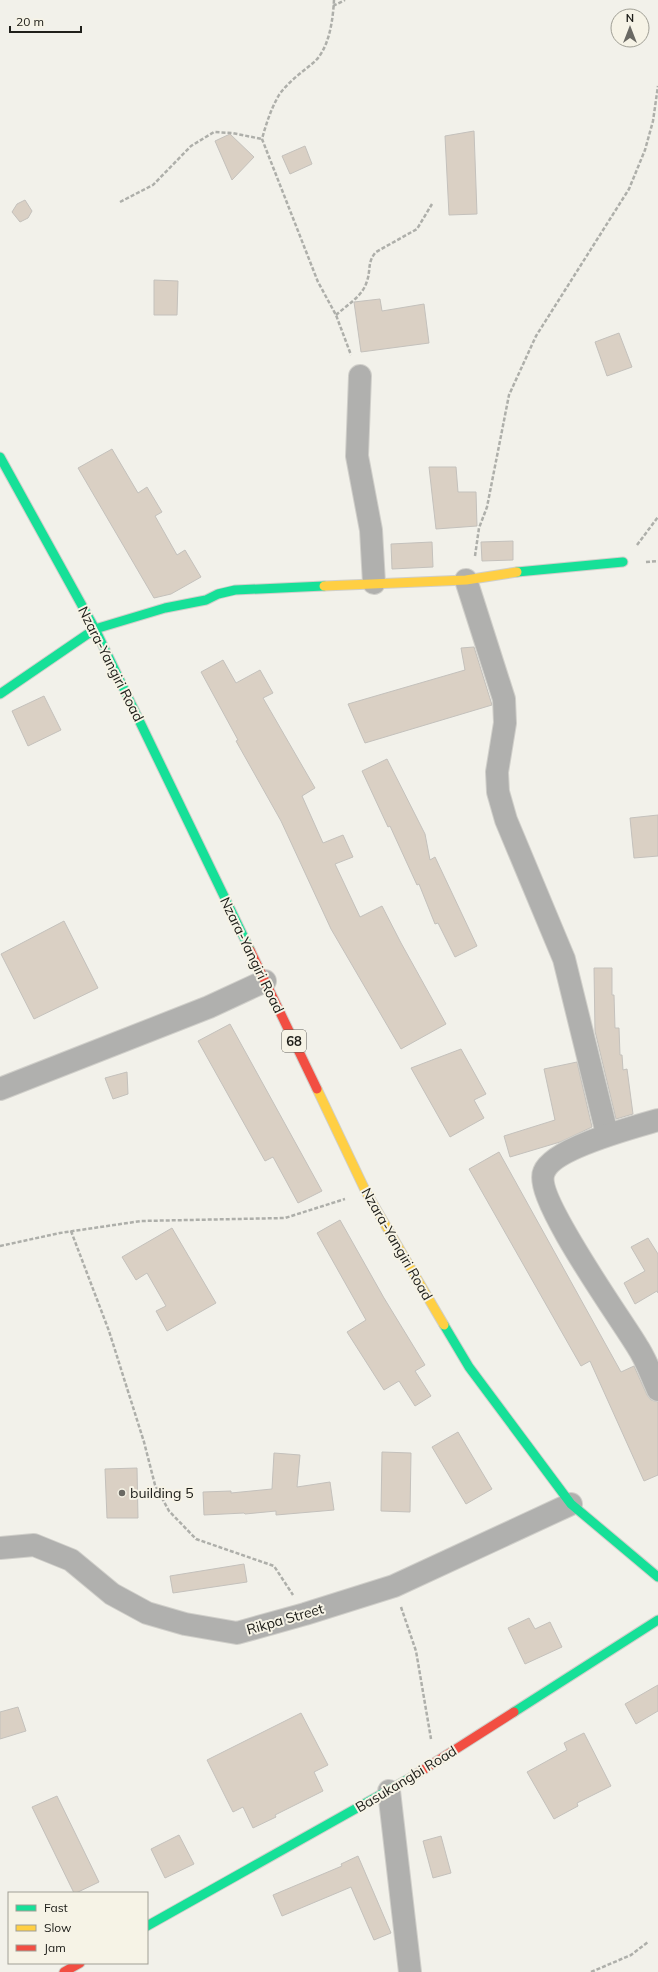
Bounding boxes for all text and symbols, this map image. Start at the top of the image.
scale bar [10,8,81,34]
north arrow [610,8,650,48]
text: N [626,11,634,25]
text: 20 m [16,14,44,29]
street label: Nzara-Yangiri Road [74,603,148,725]
street label: Nzara-Yangiri Road [216,894,288,1016]
road number: 68 [282,1030,306,1052]
street label: Nzara-Yangiri Road [357,1185,437,1303]
place label: building 5 [130,1484,194,1502]
marker: building 5 [117,1488,127,1498]
street label: Rikpa Street [244,1599,326,1639]
street label: Basukangbi Road [352,1742,460,1816]
legend [8,1892,148,1964]
text: Fast [44,1900,68,1915]
text: Slow [44,1920,72,1935]
text: Jam [44,1940,66,1955]

